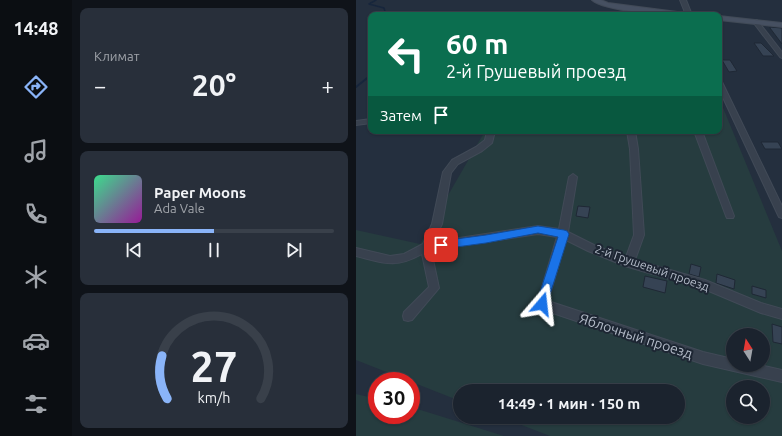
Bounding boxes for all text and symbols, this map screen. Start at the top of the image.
text: 14:48 [13,18,59,38]
icon: left [380,28,432,80]
text: 60 m [446,28,508,59]
text: Климат [94,49,139,63]
text: 2-й Грушевый проезд [446,61,626,81]
text: 20° [192,68,236,102]
icon: directions [22,73,50,101]
text: − [94,73,106,98]
text: + [322,73,334,98]
icon: arrive [430,104,452,126]
text: Затем [380,107,422,124]
icon: music [22,137,50,165]
text: Paper Moons [154,184,246,201]
icon: phone [22,200,50,228]
text: Ada Vale [154,201,205,215]
pin [424,228,458,262]
icon: arrive [430,234,452,256]
icon: previous [123,239,145,261]
icon: pause [203,239,225,261]
icon: next [283,239,305,261]
street label: 2-й Грушевый проезд [593,242,711,293]
icon: climate [22,263,50,291]
position arrow [521,283,563,325]
street label: Яблочный проезд [578,310,694,362]
icon: car [22,327,50,355]
north arrow [726,328,770,372]
map controls [726,328,770,424]
text: 27 [191,342,237,389]
speed limit sign: 30 [368,372,420,424]
button: search [726,380,770,424]
text: km/h [198,389,230,405]
icon: filters [22,390,50,418]
text: 14:49 · 1 мин · 150 m [498,395,640,412]

